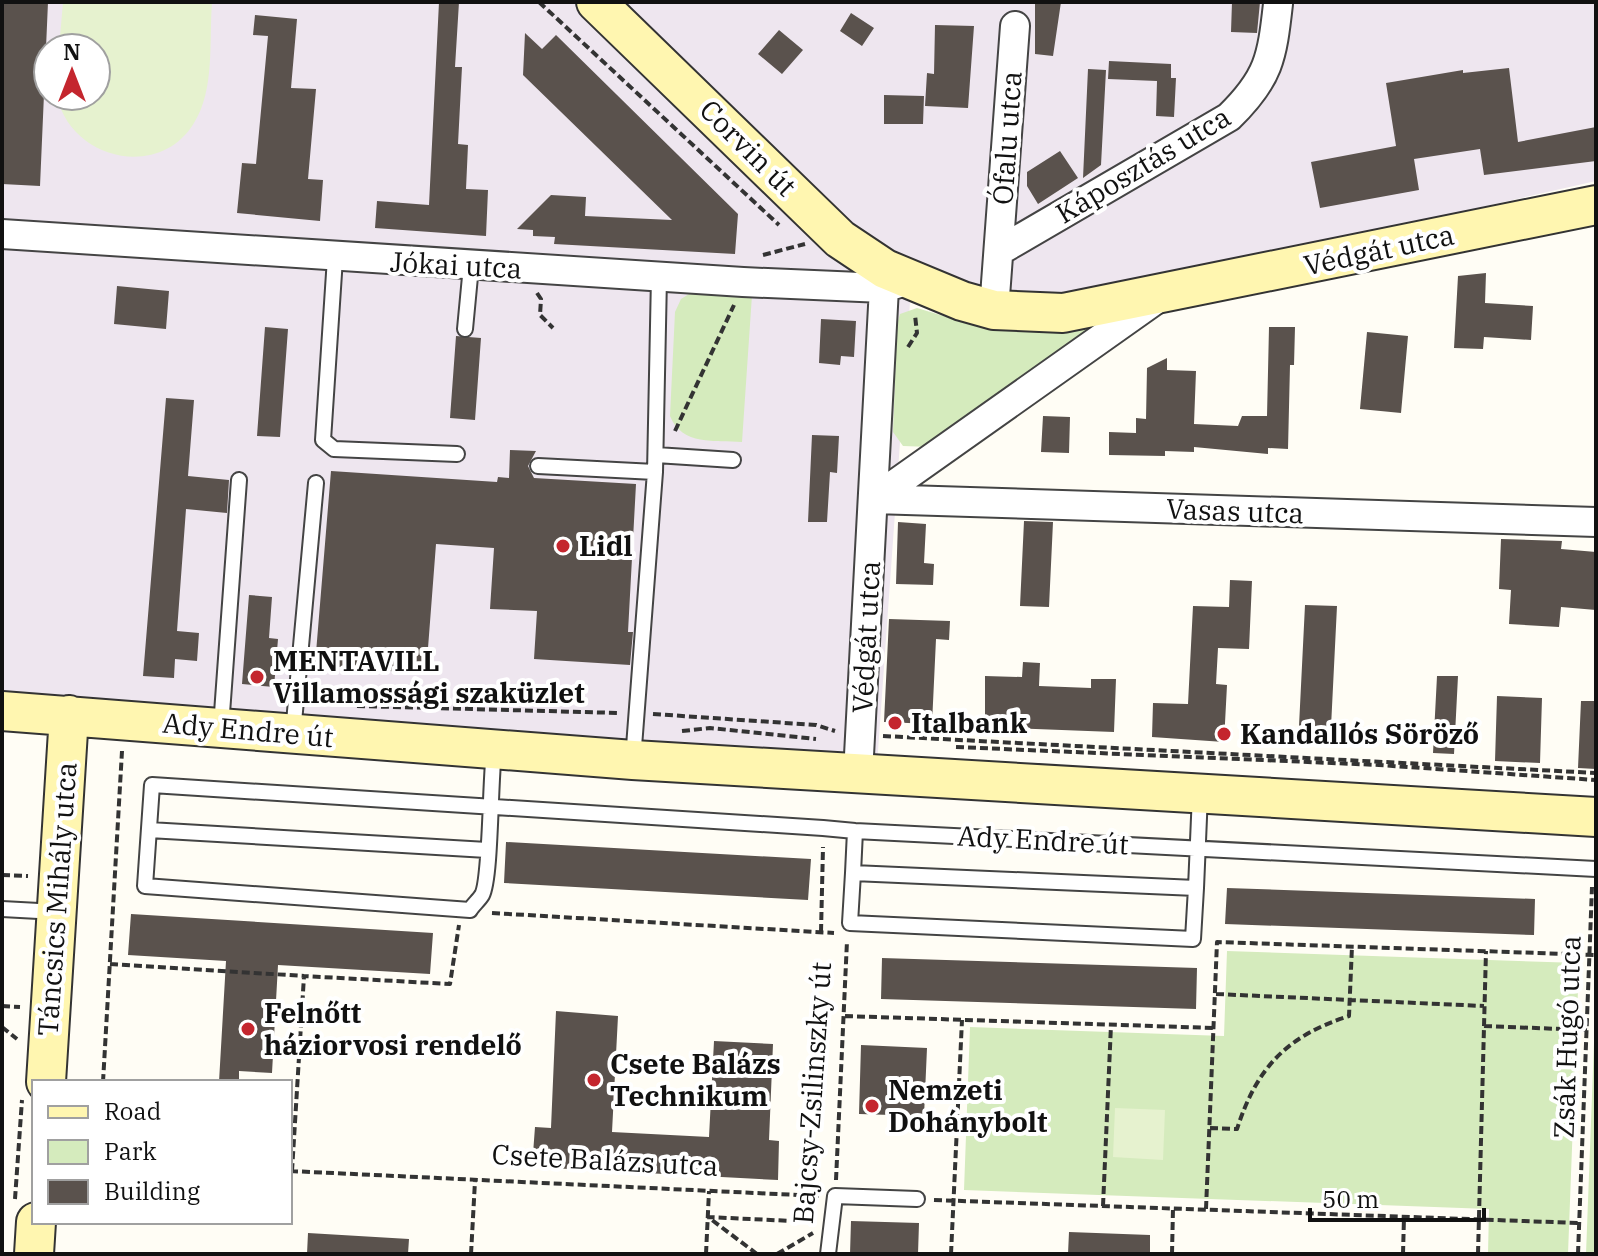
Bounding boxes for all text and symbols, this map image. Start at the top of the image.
north arrow [32,32,112,112]
text: N [63,37,81,66]
street label: Ófalu utca [983,70,1030,206]
street label: Corvin út [692,91,805,204]
street label: Káposztás utca [1049,98,1237,231]
street label: Védgát utca [1300,216,1457,283]
street label: Jókai utca [389,243,523,286]
street label: Vasas utca [1165,490,1305,531]
place label: Lidl [579,527,633,564]
marker: Lidl [554,537,572,555]
street label: Védgát utca [843,560,888,714]
place label: MENTAVILL Villamossági szaküzlet [273,642,585,711]
marker: MENTAVILL Villamossági szaküzlet [248,668,266,686]
street label: Ady Endre út [161,704,335,755]
place label: Italbank [911,704,1028,741]
marker: Italbank [886,714,904,732]
place label: Kandallós Söröző [1240,715,1479,752]
marker: Kandallós Söröző [1215,725,1233,743]
street label: Táncsics Mihály utca [28,761,85,1037]
street label: Ady Endre út [956,817,1130,862]
street label: Zsák Hugó utca [1544,935,1589,1139]
street label: Bajcsy-Zsilinszky út [784,961,839,1225]
place label: Felnőtt háziorvosi rendelő [264,994,522,1063]
marker: Felnőtt háziorvosi rendelő [239,1020,257,1038]
place label: Csete Balázs Technikum [610,1045,781,1114]
marker: Csete Balázs Technikum [585,1071,603,1089]
place label: Nemzeti Dohánybolt [888,1071,1047,1140]
legend [32,1080,292,1224]
text: Road [104,1095,161,1127]
marker: Nemzeti Dohánybolt [863,1097,881,1115]
text: Park [104,1135,156,1167]
street label: Csete Balázs utca [491,1135,719,1184]
scale bar [1310,1172,1484,1222]
text: Building [104,1175,200,1207]
text: 50 m [1322,1183,1379,1215]

